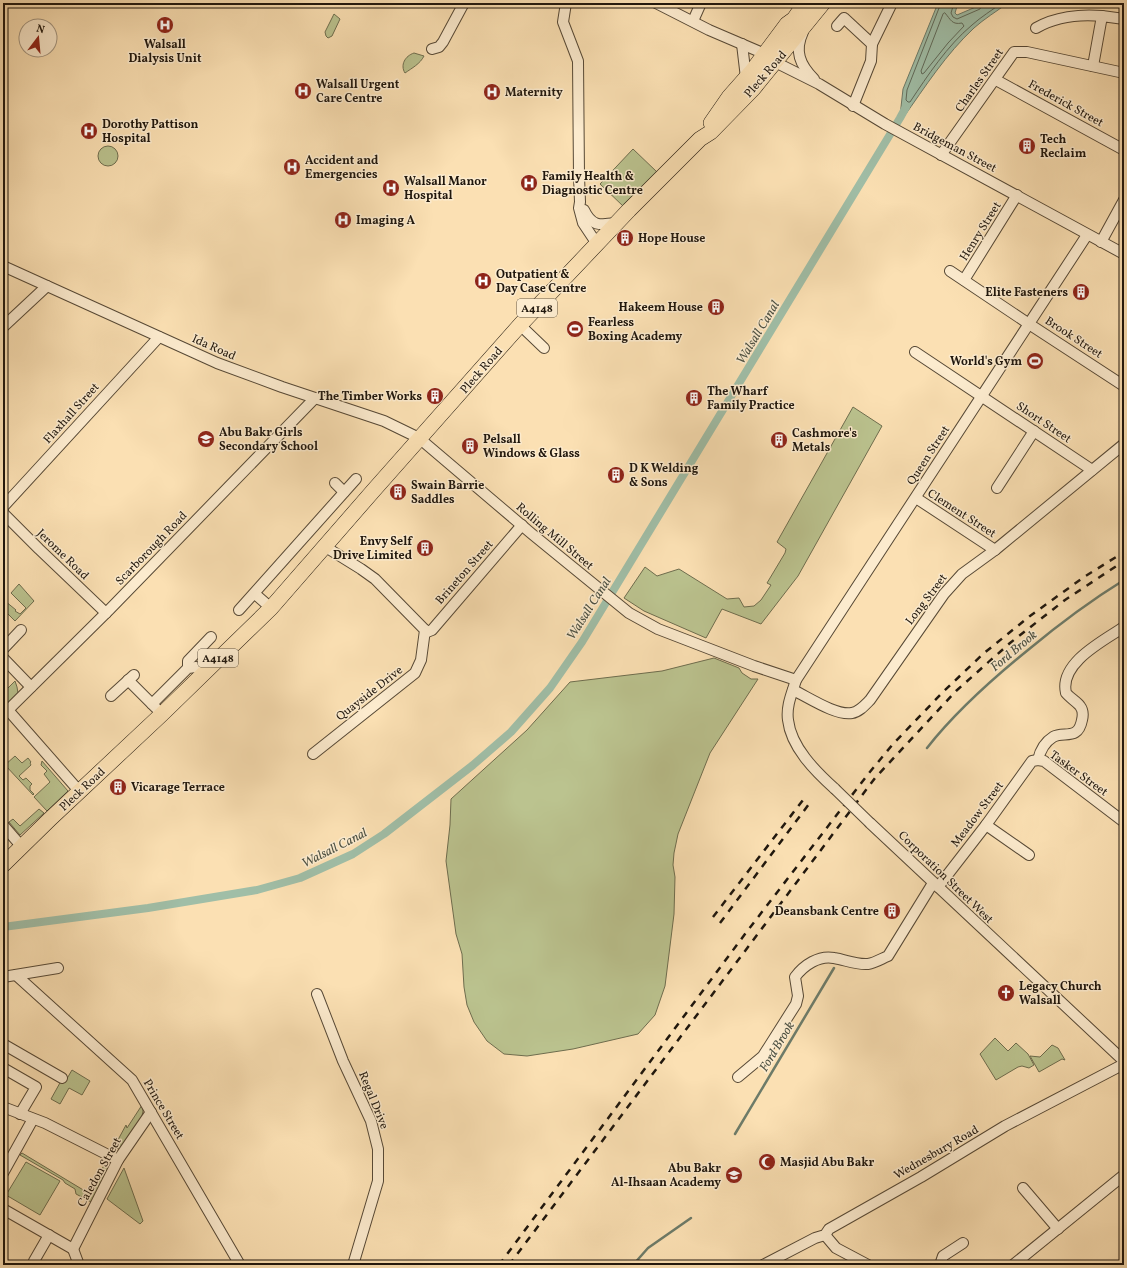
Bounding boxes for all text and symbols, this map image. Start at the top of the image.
hospital icon: Walsall Dialysis Unit [155,15,175,35]
north arrow [18,18,58,58]
text: N [34,22,46,38]
place label: Walsall Dialysis Unit [129,37,202,67]
street label: Charles Street [952,46,1008,116]
street label: Pleck Road [741,48,791,102]
place label: Walsall Urgent Care Centre [316,77,400,107]
street label: Frederick Street [1025,77,1106,131]
hospital icon: Walsall Urgent Care Centre [293,81,313,101]
hospital icon: Maternity [482,82,502,102]
place label: Maternity [505,85,563,101]
place label: Dorothy Pattison Hospital [102,117,199,147]
street label: Bridgeman Street [910,119,999,177]
hospital icon: Dorothy Pattison Hospital [79,121,99,141]
place label: Tech Reclaim [1040,132,1087,162]
building icon: Tech Reclaim [1017,136,1037,156]
place label: Accident and Emergencies [305,153,379,183]
hospital icon: Accident and Emergencies [282,157,302,177]
place label: Family Health & Diagnostic Centre [542,169,643,199]
hospital icon: Family Health & Diagnostic Centre [519,173,539,193]
place label: Walsall Manor Hospital [404,174,487,204]
hospital icon: Walsall Manor Hospital [381,178,401,198]
street label: Henry Street [956,199,1005,264]
hospital icon: Imaging A [333,210,353,230]
place label: Imaging A [356,213,415,229]
building icon: Hope House [615,228,635,248]
place label: Hope House [638,231,705,247]
place label: Outpatient & Day Case Centre [496,267,586,297]
hospital icon: Outpatient & Day Case Centre [473,271,493,291]
building icon: Elite Fasteners [1071,282,1091,302]
place label: Elite Fasteners [985,285,1068,301]
building icon: Hakeem House [706,297,726,317]
water label: Walsall Canal [733,297,785,368]
road number: A4148 [517,299,557,317]
place label: Hakeem House [619,300,703,316]
street label: Brook Street [1042,313,1105,362]
place label: Fearless Boxing Academy [588,315,682,345]
sports icon: Fearless Boxing Academy [565,319,585,339]
street label: Ida Road [189,331,238,365]
street label: Pleck Road [457,344,507,398]
sports icon: World's Gym [1025,351,1045,371]
place label: World's Gym [950,354,1022,370]
street label: Flaxhall Street [40,380,103,447]
place label: The Wharf Family Practice [707,384,795,414]
building icon: The Timber Works [425,386,445,406]
building icon: The Wharf Family Practice [684,388,704,408]
place label: The Timber Works [318,389,422,405]
street label: Short Street [1013,399,1074,447]
street label: Queen Street [904,423,954,488]
place label: Abu Bakr Girls Secondary School [219,425,318,455]
place label: Cashmore's Metals [792,426,857,456]
school or university icon: Abu Bakr Girls Secondary School [196,429,216,449]
building icon: Cashmore's Metals [769,430,789,450]
place label: Pelsall Windows & Glass [483,432,580,462]
building icon: Pelsall Windows & Glass [460,436,480,456]
place label: D K Welding & Sons [629,461,699,491]
building icon: D K Welding & Sons [606,465,626,485]
place label: Swain Barrie Saddles [411,478,484,508]
building icon: Swain Barrie Saddles [388,482,408,502]
street label: Clement Street [924,486,999,542]
street label: Rolling Mill Street [512,500,596,574]
street label: Scarborough Road [112,508,191,589]
street label: Jerome Road [33,526,92,584]
place label: Envy Self Drive Limited [333,534,413,564]
street label: Brineton Street [432,537,497,608]
building icon: Envy Self Drive Limited [415,538,435,558]
street label: Long Street [902,571,951,628]
water label: Walsall Canal [563,573,617,644]
water label: Ford Brook [987,627,1041,676]
road number: A4148 [198,649,238,667]
street label: Quayside Drive [333,662,407,725]
street label: Tasker Street [1046,747,1111,800]
street label: Pleck Road [56,764,109,815]
building icon: Vicarage Terrace [108,777,128,797]
street label: Meadow Street [948,778,1008,851]
place label: Vicarage Terrace [131,780,225,796]
water label: Walsall Canal [299,824,371,873]
street label: Corporation Street West [894,828,996,927]
building icon: Deansbank Centre [882,901,902,921]
place label: Deansbank Centre [775,904,879,920]
place label: Legacy Church Walsall [1019,979,1102,1009]
church icon: Legacy Church Walsall [996,983,1016,1003]
water label: Ford Brook [756,1018,800,1076]
street label: Regal Drive [354,1069,392,1132]
street label: Prince Street [139,1076,187,1143]
street label: Wednesbury Road [891,1122,982,1184]
street label: Caledon Street [74,1135,126,1210]
mosque icon: Masjid Abu Bakr [757,1152,777,1172]
place label: Masjid Abu Bakr [780,1155,874,1171]
place label: Abu Bakr Al-Ihsaan Academy [611,1161,721,1191]
school or university icon: Abu Bakr Al-Ihsaan Academy [724,1165,744,1185]

